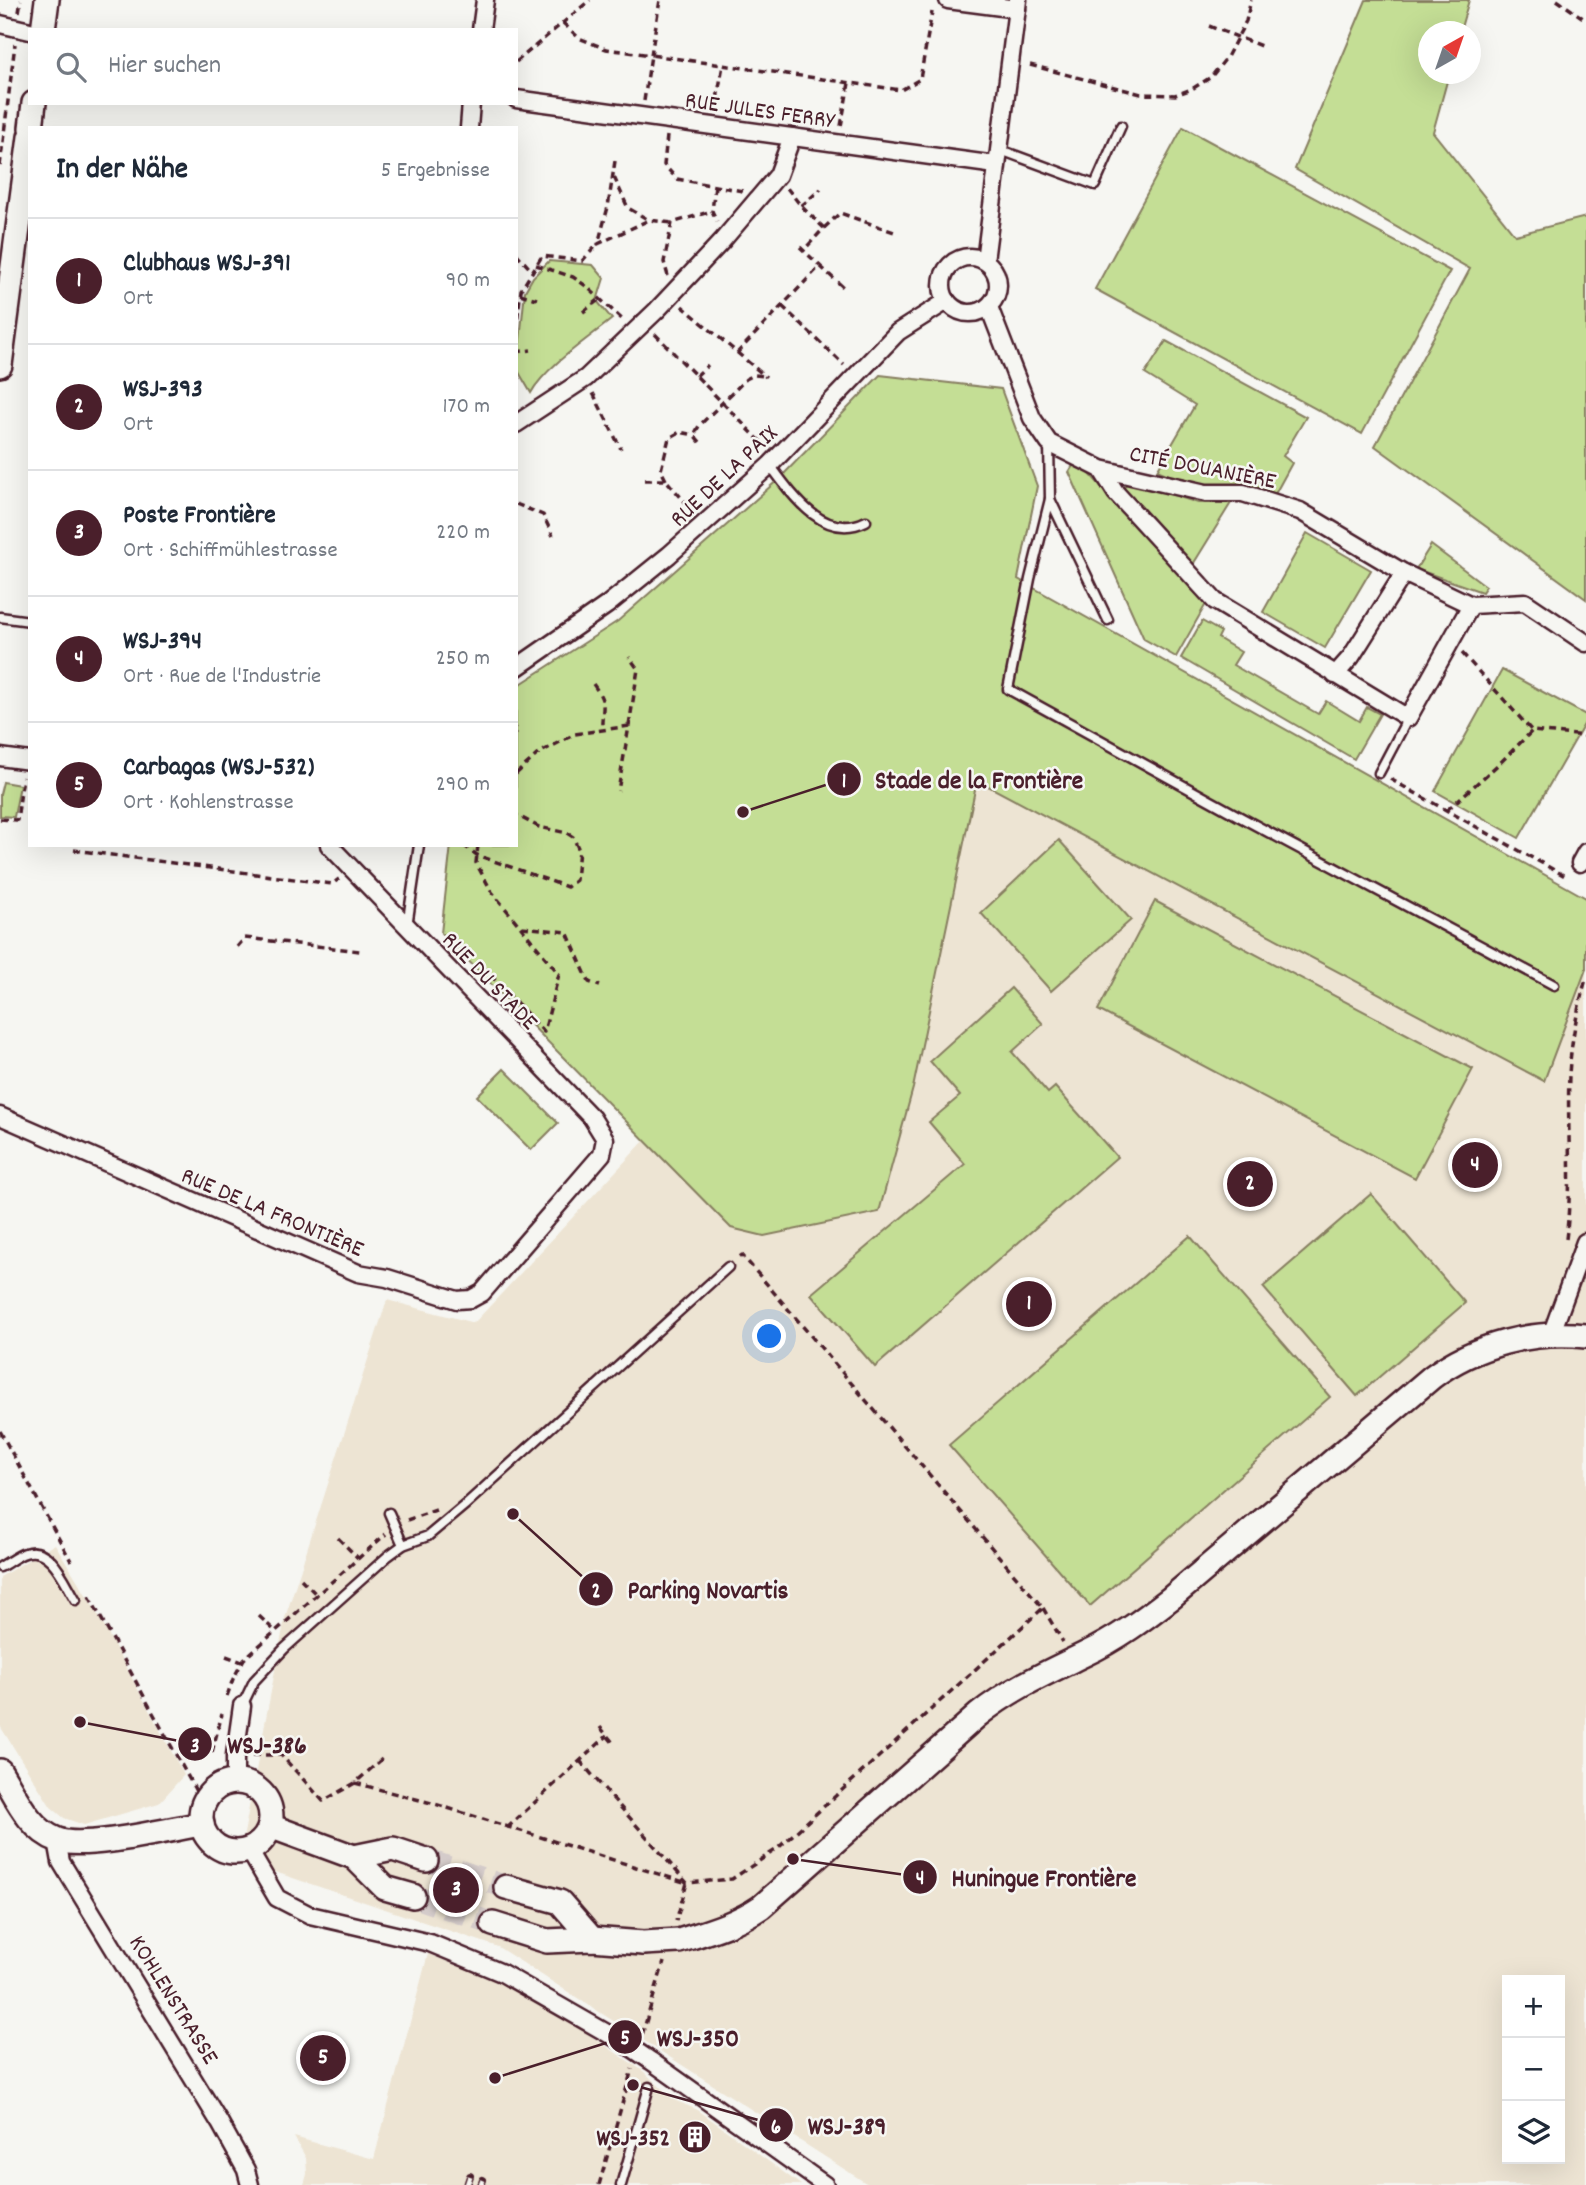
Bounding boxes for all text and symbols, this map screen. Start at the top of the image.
north arrow [1418,21,1481,84]
search box [28,28,518,105]
icon: search [52,48,90,86]
text: Hier suchen [108,48,221,85]
street label: RUE JULES FERRY [683,85,838,139]
text: In der Nähe [56,150,188,193]
text: 5 Ergebnisse [381,155,490,188]
text: Clubhaus WSJ-391 [123,246,291,283]
text: 1 [76,265,82,298]
text: 90 m [446,265,490,298]
text: Ort [123,283,153,316]
text: WSJ-393 [123,372,203,409]
text: 2 [74,391,84,424]
text: 170 m [443,391,490,424]
text: Ort [123,409,153,442]
street label: RUE DE LA PAIX [663,418,787,536]
street label: CITÉ DOUANIÈRE [1126,438,1279,500]
text: Poste Frontière [123,498,276,535]
text: 3 [74,517,84,550]
text: 220 m [436,517,490,550]
text: Ort · Schiffmühlestrasse [123,535,338,568]
text: WSJ-394 [123,624,202,661]
text: 4 [74,643,84,676]
text: 250 m [436,643,490,676]
text: Ort · Rue de l'Industrie [123,661,321,694]
text: Carbagas (WSJ-532) [123,750,314,787]
callout: Stade de la Frontière [826,756,1097,803]
text: Stade de la Frontière [875,764,1083,801]
text: 1 [842,768,846,798]
text: 5 [74,769,84,802]
text: 290 m [436,769,490,802]
text: Ort · Kohlenstrasse [123,787,294,820]
street label: RUE DU STADE [433,925,545,1039]
pin: 4 [1452,1139,1498,1191]
pin: 2 [1227,1158,1273,1210]
street label: RUE DE LA FRONTIÈRE [175,1160,368,1268]
pin: 1 [1006,1278,1052,1330]
your location [752,1319,786,1353]
callout: Parking Novartis [578,1566,802,1613]
text: Parking Novartis [628,1574,788,1611]
text: 2 [591,1578,601,1608]
callout: WSJ-386 [178,1721,320,1768]
text: WSJ-386 [227,1729,307,1766]
text: 3 [190,1733,200,1763]
callout: Huningue Frontière [903,1853,1150,1900]
text: Huningue Frontière [952,1862,1136,1899]
pin: 3 [433,1864,479,1916]
text: 4 [916,1865,924,1895]
street label: KOHLENSTRASSE [119,1929,226,2072]
map controls [1502,1975,1565,2164]
button: + [1502,1975,1565,2038]
callout: WSJ-350 [608,2013,753,2060]
text: WSJ-350 [657,2022,739,2059]
text: 5 [620,2025,630,2055]
pin: 5 [300,2032,346,2084]
button: − [1502,2038,1565,2101]
button: layers [1502,2101,1565,2164]
callout: WSJ-389 [759,2102,900,2149]
text: WSJ-389 [808,2110,886,2147]
text: 6 [771,2114,781,2144]
building icon: WSJ-352 [676,2118,714,2156]
place label: WSJ-352 [596,2123,670,2157]

